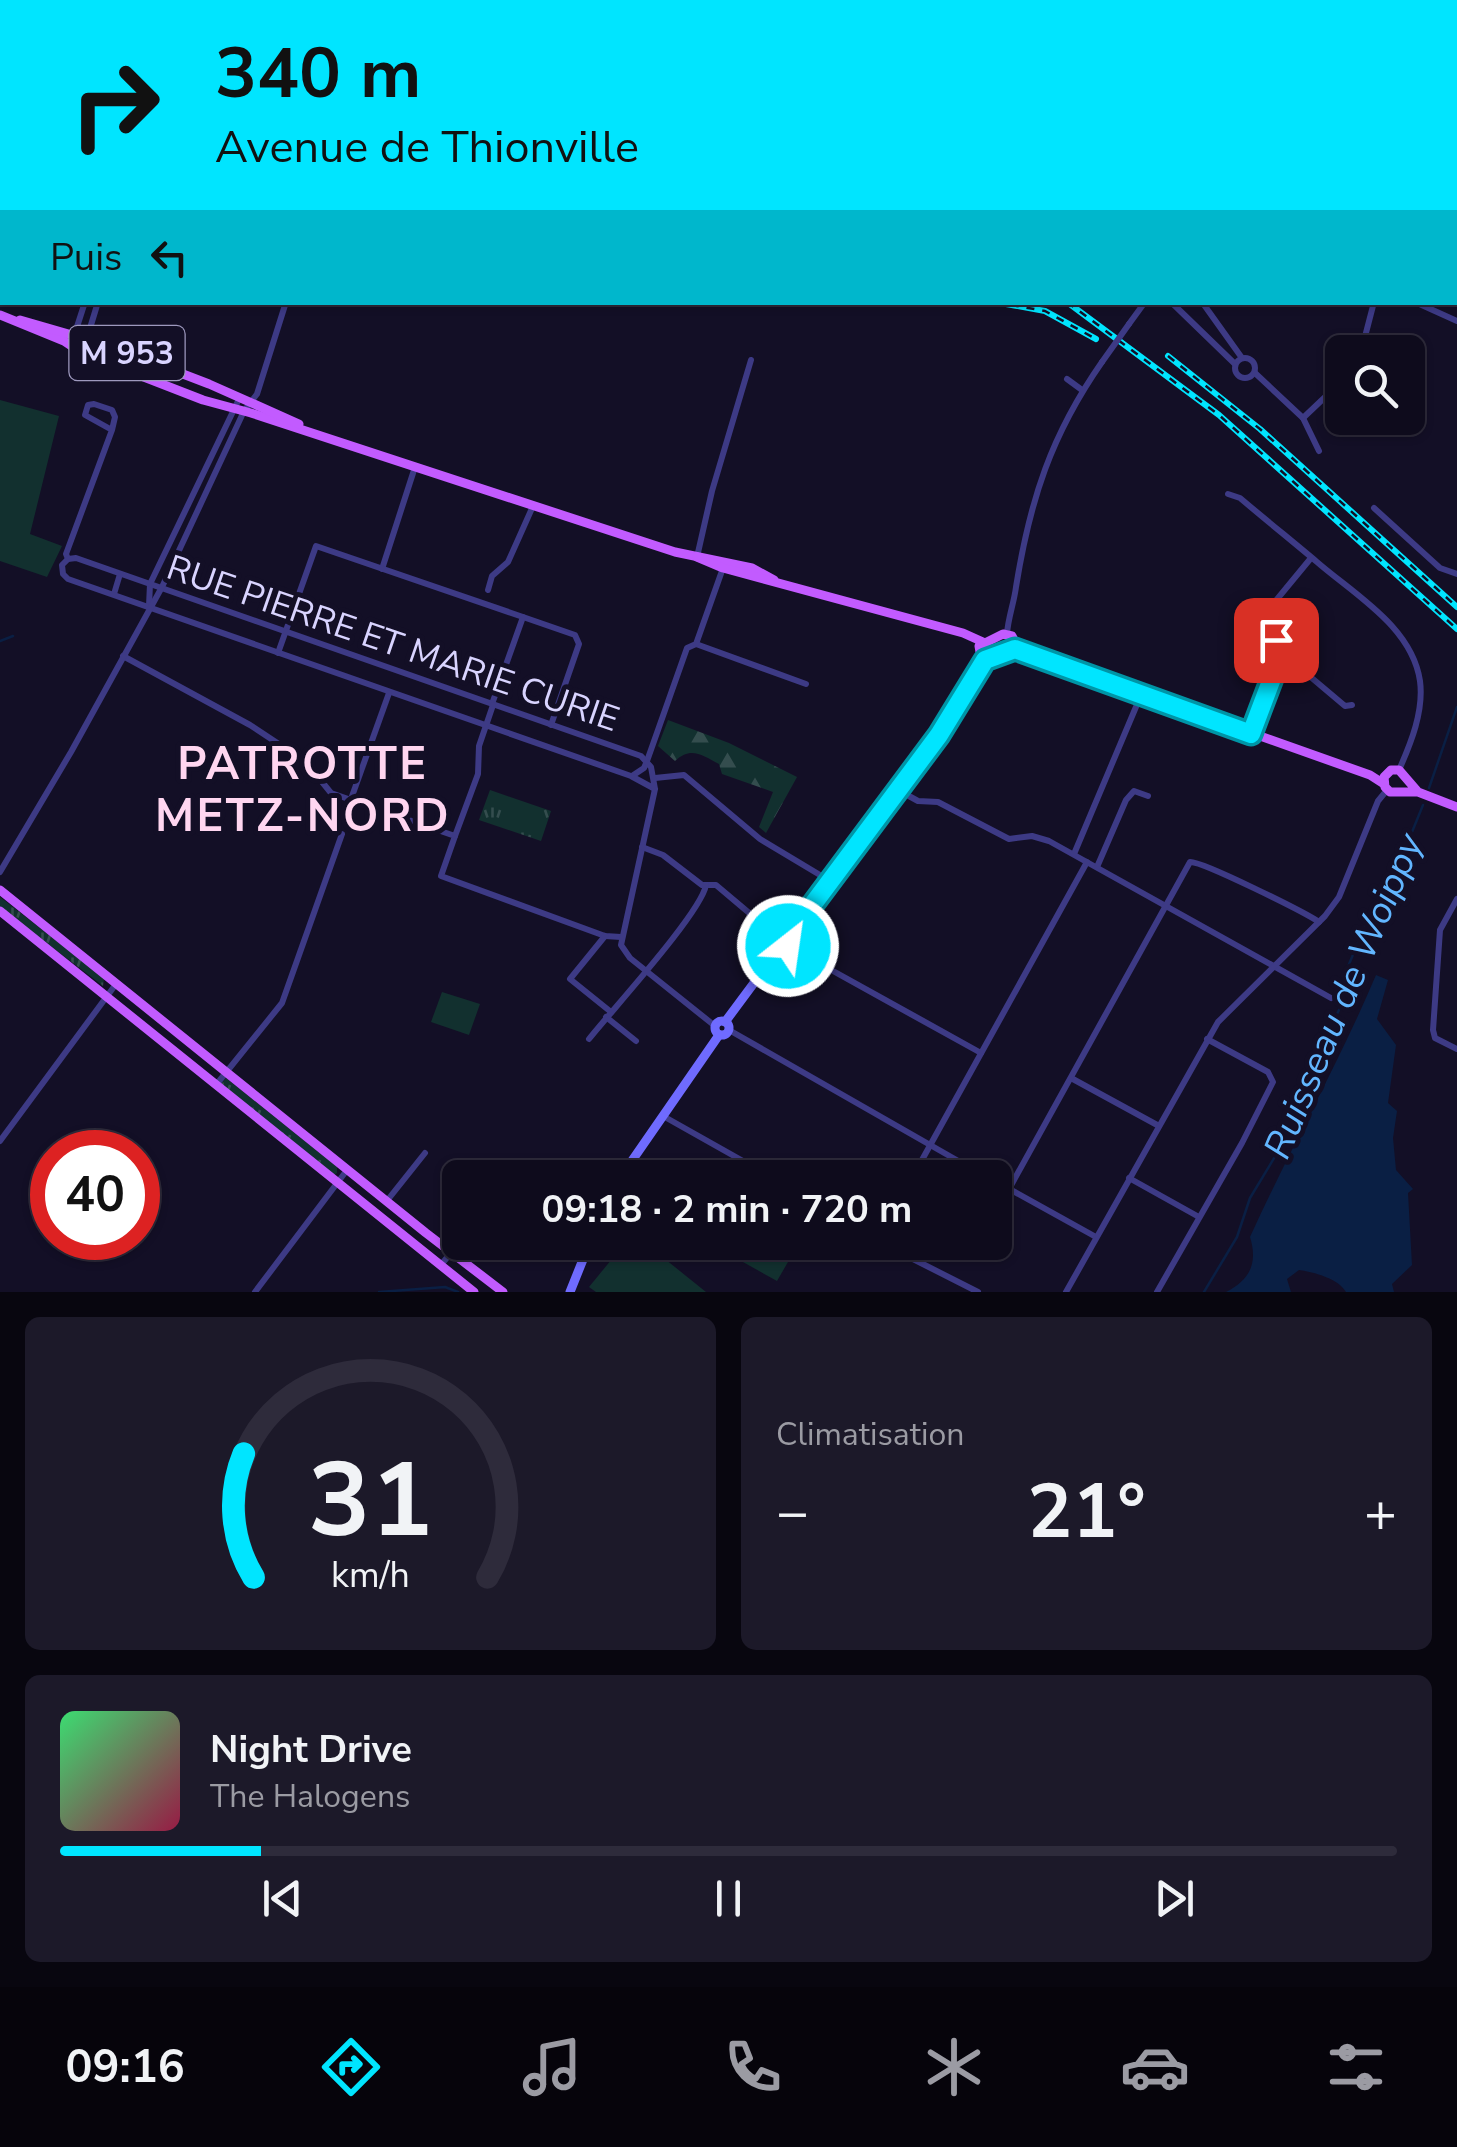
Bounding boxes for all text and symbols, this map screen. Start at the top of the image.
text: 340 m [215,26,421,122]
icon: right [50,40,180,170]
text: Avenue de Thionville [215,117,639,178]
icon: left [142,230,197,285]
text: Puis [50,232,122,283]
road number: M 953 [70,326,184,380]
map controls [1325,335,1425,435]
button: search [1325,335,1425,435]
street label: RUE PIERRE ET MARIE CURIE [161,544,625,743]
pin [1234,598,1319,683]
icon: arrive [1249,613,1304,668]
district label: PATROTTE METZ-NORD [155,734,451,847]
water label: Ruisseau de Woippy [1252,824,1436,1167]
position arrow [736,894,840,998]
speed limit sign: 40 [30,1130,160,1260]
text: 09:18 · 2 min · 720 m [542,1184,912,1235]
text: Climatisation [776,1413,964,1456]
text: 31 [308,1430,433,1572]
text: 21° [1027,1461,1146,1563]
text: − [776,1475,809,1550]
text: + [1364,1475,1397,1550]
text: km/h [331,1551,410,1600]
text: Night Drive [210,1724,412,1775]
text: The Halogens [210,1775,410,1818]
icon: previous [255,1871,310,1926]
icon: pause [701,1871,756,1926]
icon: next [1147,1871,1202,1926]
icon: directions [316,2032,386,2102]
icon: music [517,2032,587,2102]
icon: phone [718,2032,788,2102]
icon: climate [919,2032,989,2102]
icon: car [1120,2032,1190,2102]
icon: filters [1321,2032,1391,2102]
text: 09:16 [66,2037,185,2098]

